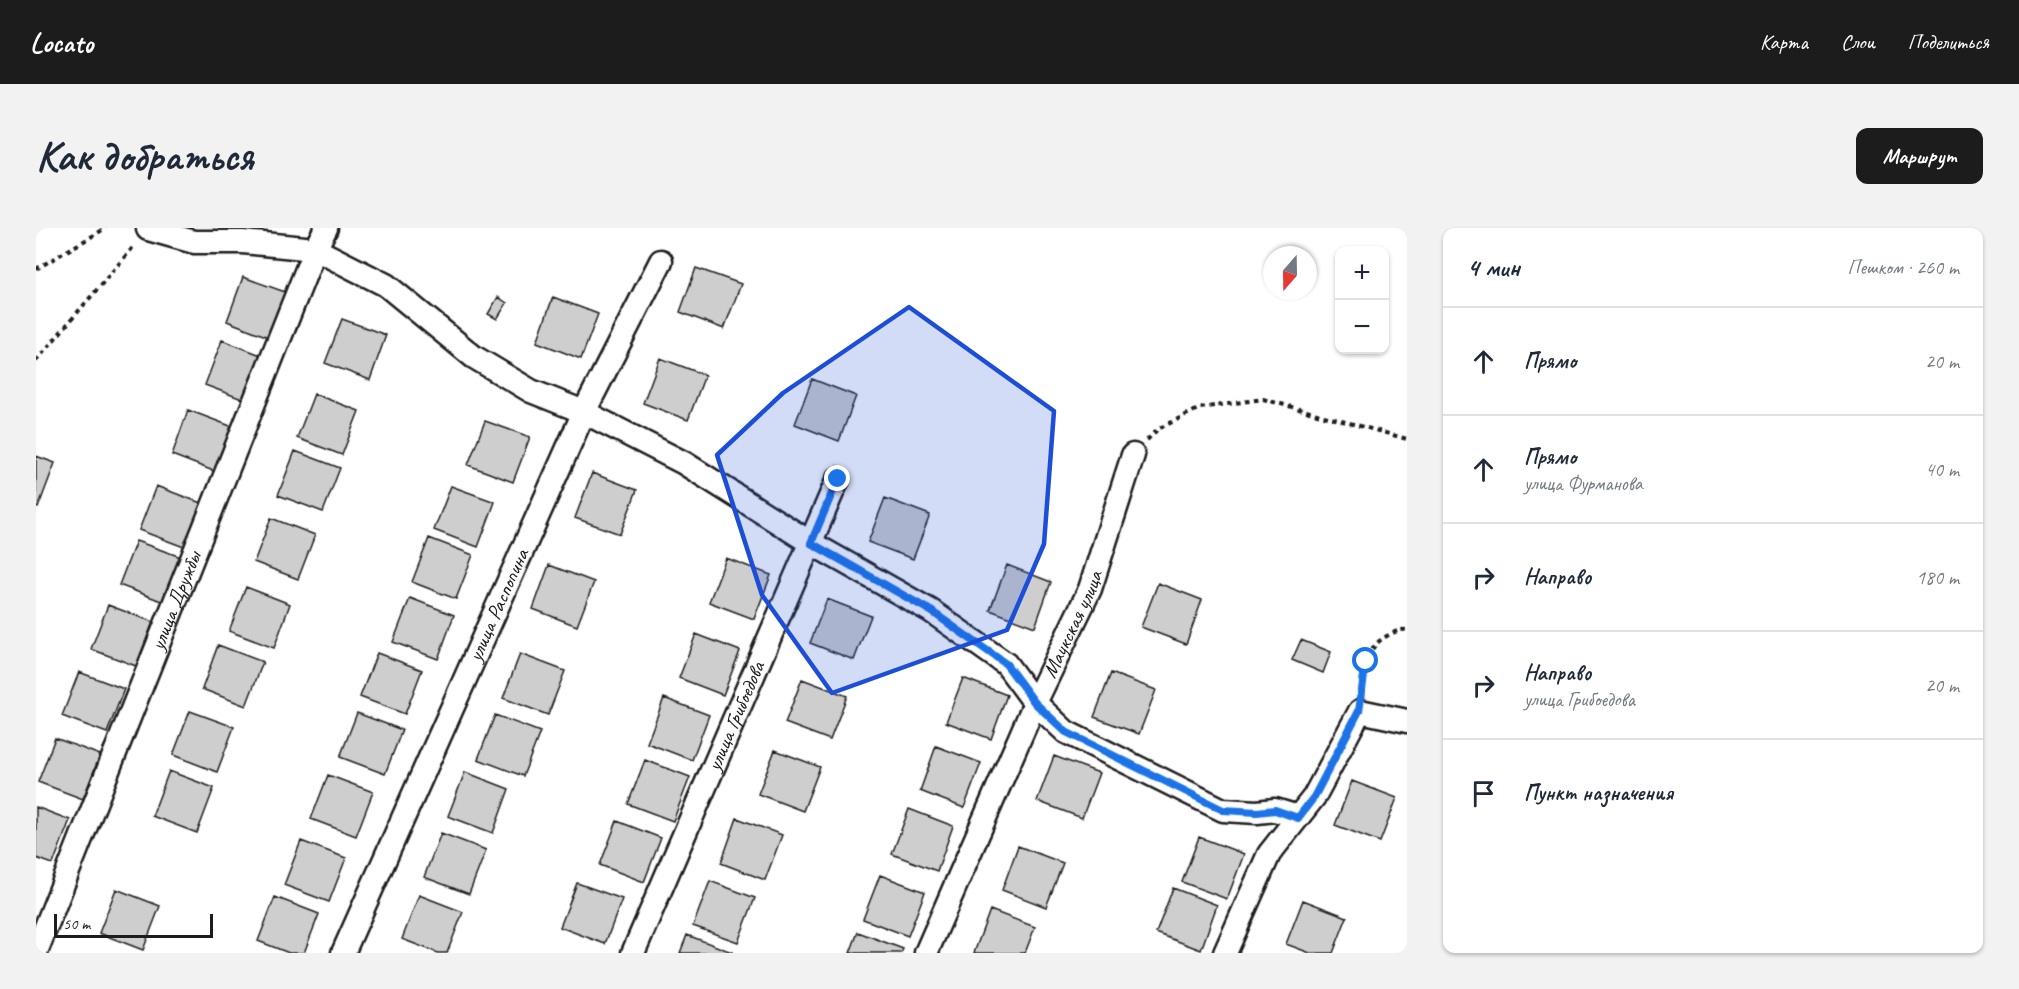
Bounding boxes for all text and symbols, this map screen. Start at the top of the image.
text: Locato [30,25,93,60]
text: Карта [1760,29,1808,55]
text: Слои [1841,29,1875,55]
text: Поделиться [1908,29,1989,55]
button: Маршрут [1856,128,1983,184]
text: Как добраться [36,130,253,183]
north arrow [1263,246,1317,300]
map controls [1335,246,1389,354]
button: + [1335,246,1389,300]
text: 4 мин [1467,251,1520,284]
text: Пешком · 260 m [1847,255,1959,280]
button: − [1335,300,1389,354]
icon: ahead [1467,345,1500,378]
text: Прямо [1524,347,1576,375]
text: 20 m [1925,349,1959,374]
text: Прямо [1524,443,1576,471]
icon: ahead [1467,453,1500,486]
text: 40 m [1925,457,1959,482]
route end [824,465,850,491]
text: улица Фурманова [1524,471,1642,496]
street label: улица Распопина [461,543,535,667]
street label: улица Дружбы [143,546,207,656]
icon: right [1467,561,1500,594]
text: Направо [1524,563,1591,591]
text: 180 m [1916,565,1959,590]
street label: Маукская улица [1036,566,1108,682]
route start [1352,647,1378,673]
street label: улица Грибоедова [700,656,771,777]
text: Направо [1524,659,1591,687]
icon: right [1467,669,1500,702]
text: 20 m [1925,673,1959,698]
text: улица Грибоедова [1524,687,1635,712]
icon: arrive [1467,777,1500,810]
text: Пункт назначения [1524,779,1673,807]
scale bar [54,911,213,938]
text: 50 m [63,914,90,934]

